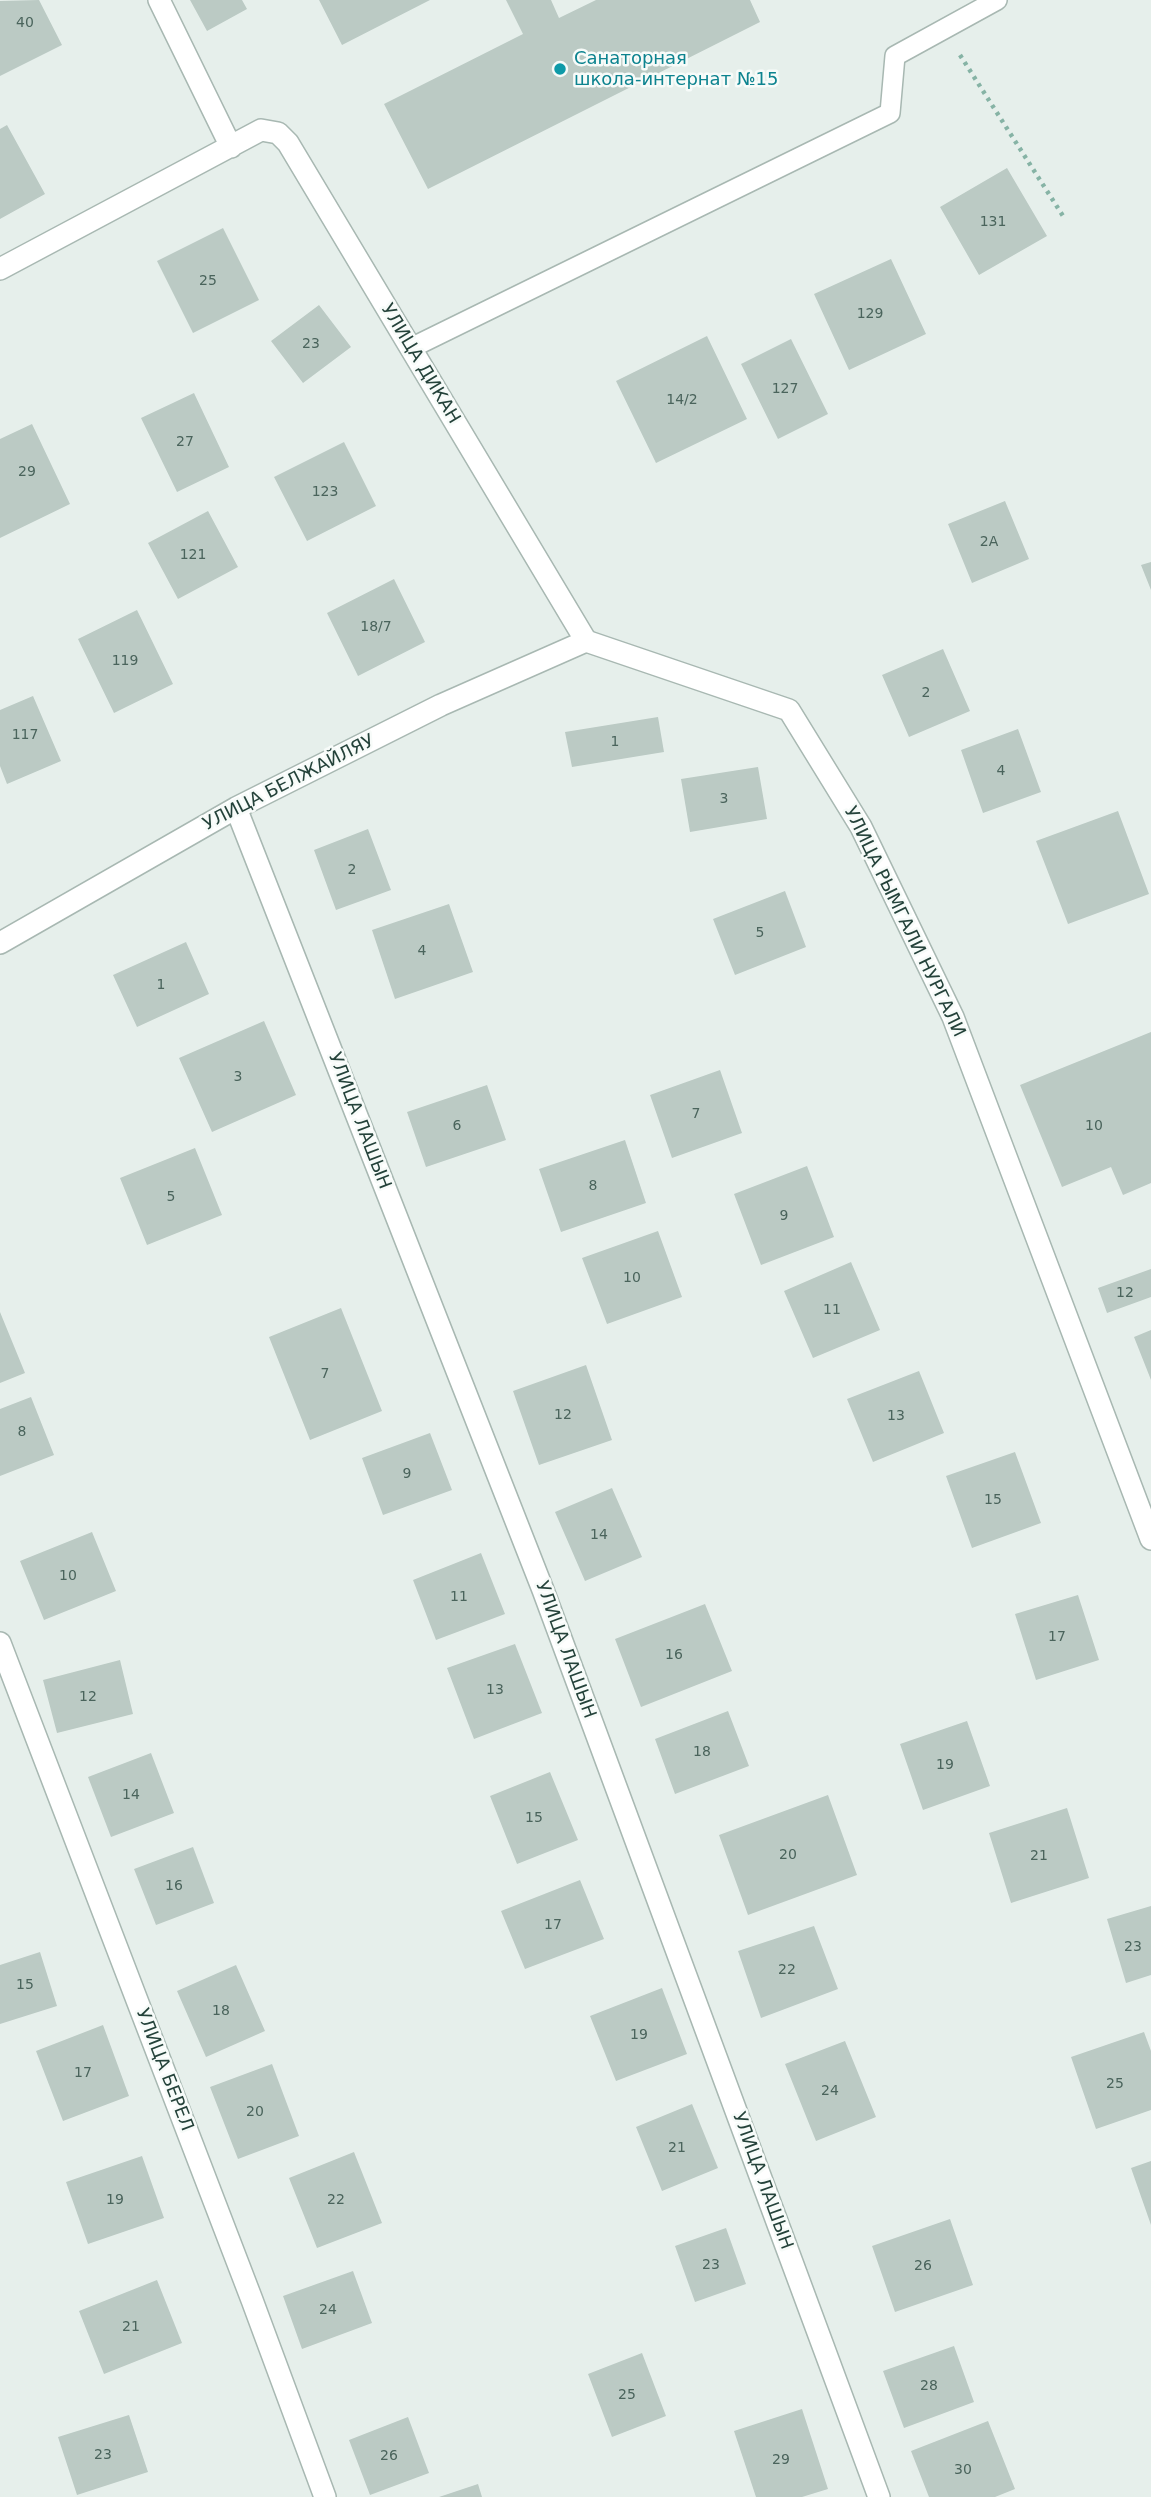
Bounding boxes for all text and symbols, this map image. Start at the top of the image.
house number: 40 [16,15,34,31]
place label: Санаторная школа-интернат №15 [574,48,778,90]
marker: Санаторная школа-интернат №15 [552,61,568,77]
house number: 131 [980,214,1006,230]
house number: 25 [199,273,217,289]
street label: УЛИЦА ДИКАН [376,300,464,428]
house number: 129 [857,306,883,322]
house number: 23 [302,336,320,352]
house number: 127 [772,381,798,397]
house number: 14/2 [666,392,698,408]
house number: 27 [176,434,194,450]
house number: 29 [18,464,36,480]
house number: 123 [312,484,338,500]
house number: 2А [980,534,998,550]
house number: 121 [180,547,206,563]
house number: 18/7 [360,619,392,635]
house number: 119 [112,653,138,669]
house number: 2 [922,685,930,701]
house number: 117 [12,727,38,743]
street label: УЛИЦА БЕЛЖАЙЛЯУ [200,730,378,836]
house number: 1 [611,734,619,750]
house number: 4 [997,763,1005,779]
house number: 3 [720,791,728,807]
street label: УЛИЦА РЫМГАЛИ НУРГАЛИ [839,803,969,1041]
house number: 2 [348,862,356,878]
house number: 5 [756,925,764,941]
house number: 4 [418,943,426,959]
house number: 1 [157,977,165,993]
street label: УЛИЦА ЛАШЫН [323,1050,395,1192]
house number: 3 [234,1069,242,1085]
house number: 7 [692,1106,700,1122]
house number: 6 [453,1118,461,1134]
house number: 10 [1085,1118,1103,1134]
house number: 8 [589,1178,597,1194]
house number: 5 [167,1189,175,1205]
house number: 9 [780,1208,788,1224]
house number: 10 [623,1270,641,1286]
house number: 12 [1116,1285,1134,1301]
house number: 11 [823,1302,841,1318]
house number: 7 [321,1366,329,1382]
house number: 12 [554,1407,572,1423]
house number: 13 [887,1408,905,1424]
house number: 8 [18,1424,26,1440]
house number: 9 [403,1466,411,1482]
house number: 15 [984,1492,1002,1508]
house number: 14 [590,1527,608,1543]
house number: 10 [59,1568,77,1584]
street label: УЛИЦА ЛАШЫН [530,1578,600,1722]
house number: 11 [450,1589,468,1605]
house number: 17 [1048,1629,1066,1645]
house number: 16 [665,1647,683,1663]
house number: 13 [486,1682,504,1698]
house number: 12 [79,1689,97,1705]
house number: 18 [693,1744,711,1760]
house number: 19 [936,1757,954,1773]
house number: 14 [122,1787,140,1803]
house number: 15 [525,1810,543,1826]
house number: 20 [779,1847,797,1863]
house number: 21 [1030,1848,1048,1864]
house number: 16 [165,1878,183,1894]
house number: 17 [544,1917,562,1933]
house number: 23 [1124,1939,1142,1955]
house number: 22 [778,1962,796,1978]
house number: 15 [16,1977,34,1993]
house number: 18 [212,2003,230,2019]
street label: УЛИЦА БЕРЕЛ [131,2006,197,2134]
house number: 19 [630,2027,648,2043]
house number: 17 [74,2065,92,2081]
house number: 25 [1106,2076,1124,2092]
house number: 24 [821,2083,839,2099]
house number: 20 [246,2104,264,2120]
street label: УЛИЦА ЛАШЫН [727,2109,797,2253]
house number: 21 [668,2140,686,2156]
house number: 19 [106,2192,124,2208]
house number: 22 [327,2192,345,2208]
house number: 23 [702,2257,720,2273]
house number: 26 [914,2258,932,2274]
house number: 24 [319,2302,337,2318]
house number: 21 [122,2319,140,2335]
house number: 28 [920,2378,938,2394]
house number: 25 [618,2387,636,2403]
house number: 23 [94,2447,112,2463]
house number: 26 [380,2448,398,2464]
house number: 29 [772,2452,790,2468]
house number: 30 [954,2462,972,2478]

